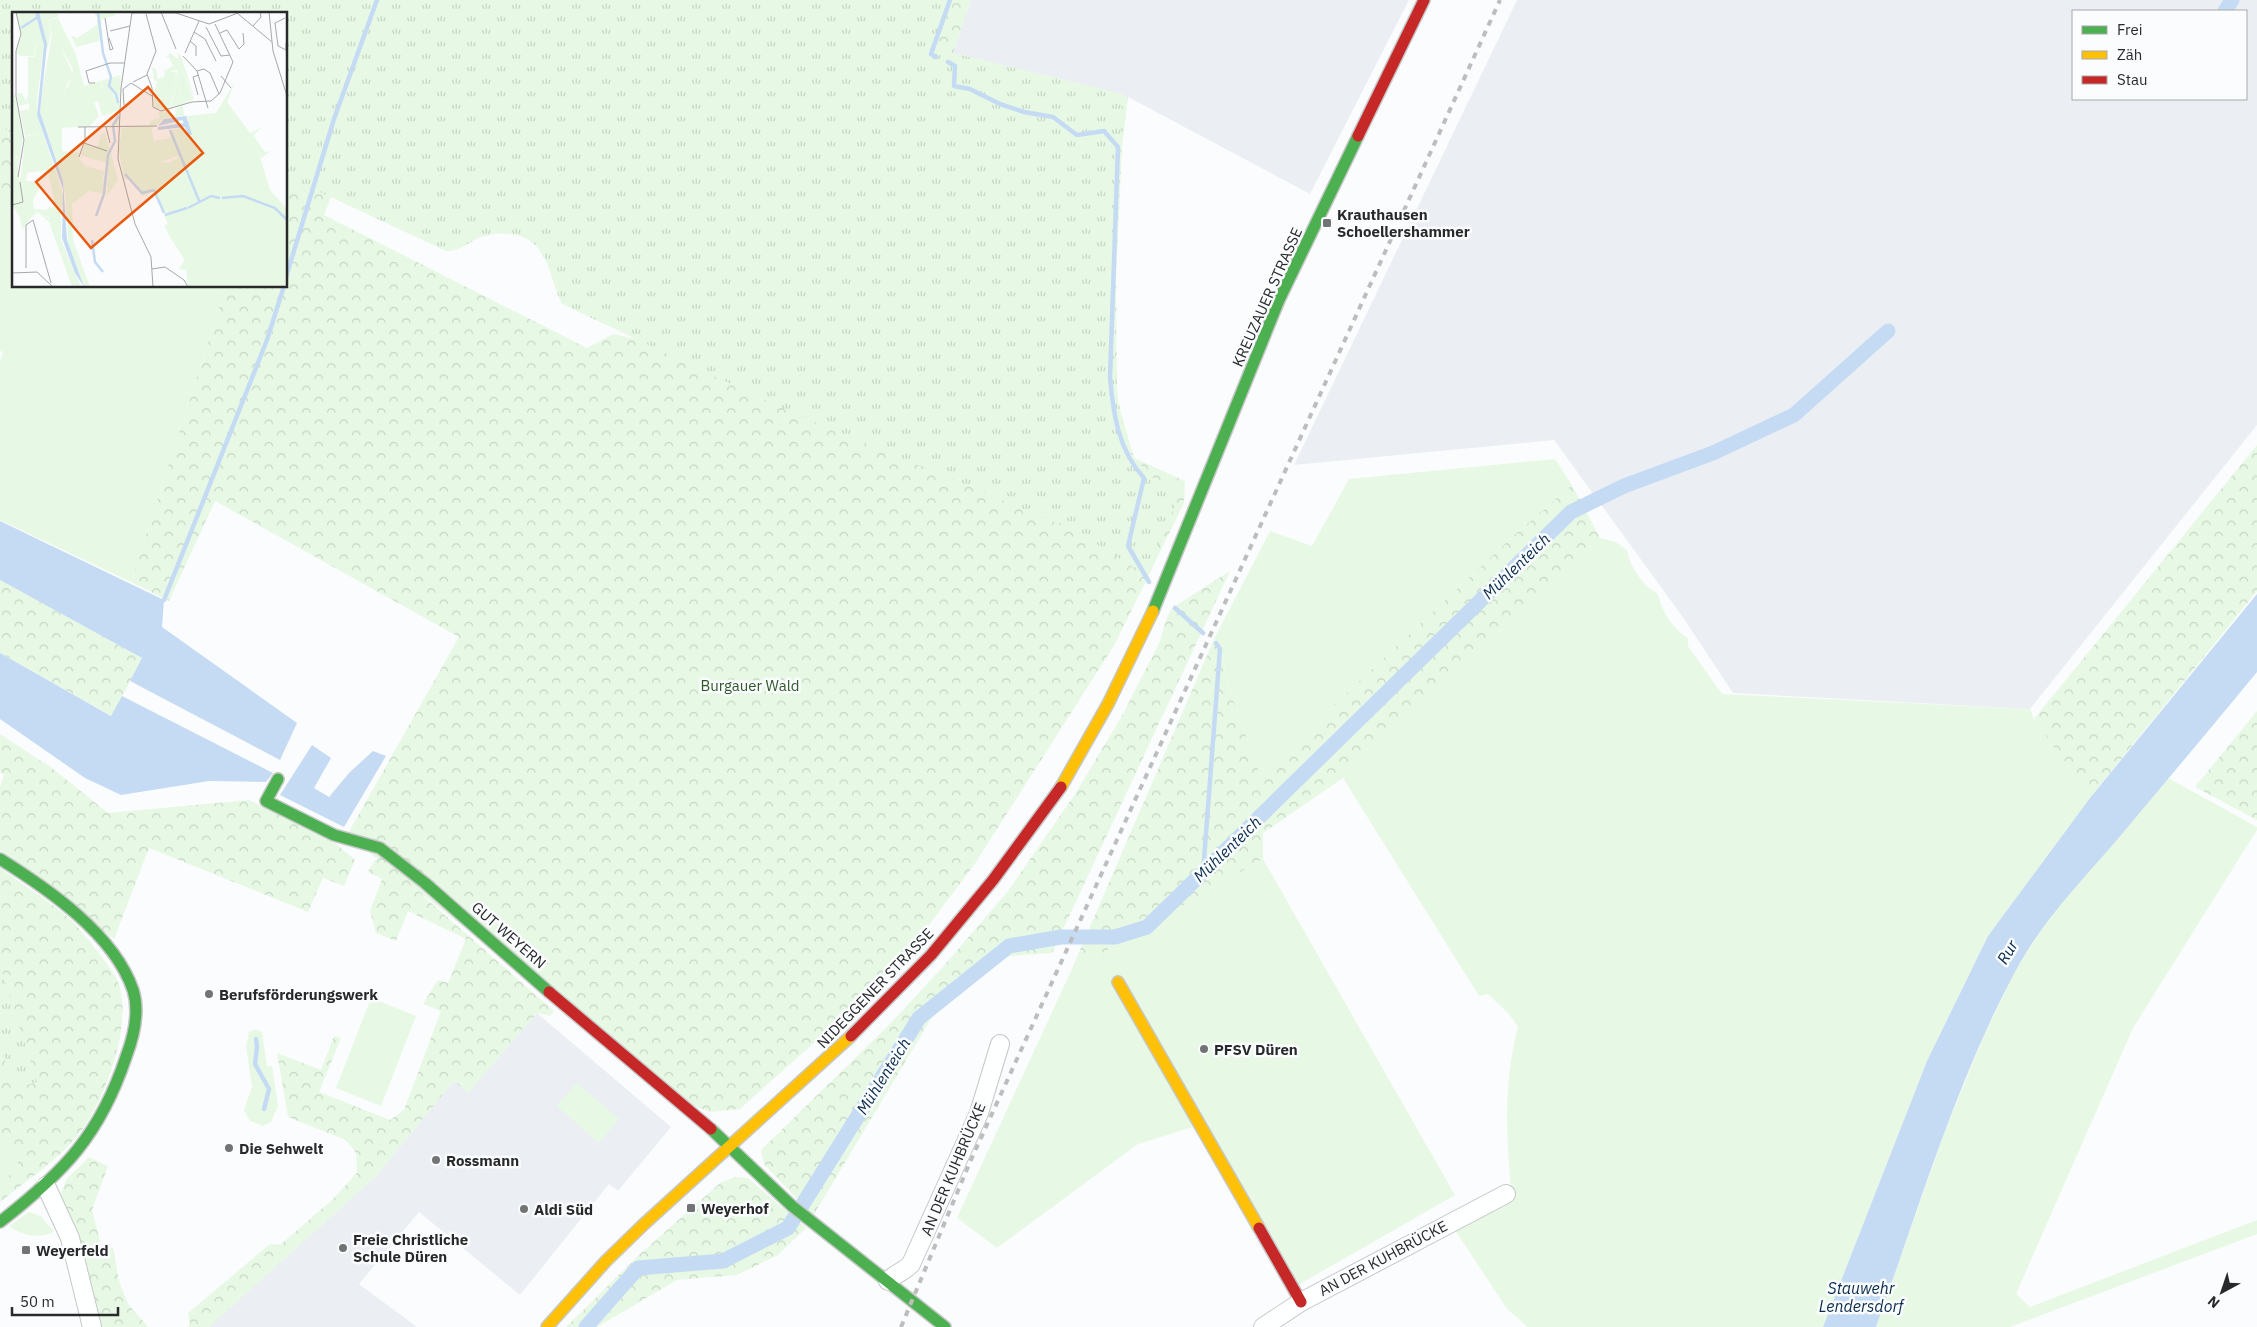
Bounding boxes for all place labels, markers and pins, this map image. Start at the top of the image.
place label: Krauthausen Schoellershammer [1337,205,1470,241]
marker: Krauthausen Schoellershammer [1321,217,1333,229]
place label: Berufsförderungswerk [219,985,378,1004]
marker: Berufsförderungswerk [203,988,215,1000]
place label: PFSV Düren [1214,1040,1298,1059]
marker: PFSV Düren [1198,1043,1210,1055]
place label: Die Sehwelt [239,1139,324,1158]
marker: Die Sehwelt [223,1142,235,1154]
place label: Rossmann [446,1151,519,1170]
marker: Rossmann [430,1154,442,1166]
place label: Weyerhof [701,1199,769,1218]
place label: Aldi Süd [534,1200,593,1219]
marker: Weyerhof [685,1202,697,1214]
marker: Aldi Süd [518,1203,530,1215]
place label: Freie Christliche Schule Düren [353,1230,468,1266]
place label: Weyerfeld [36,1241,109,1260]
marker: Freie Christliche Schule Düren [337,1242,349,1254]
marker: Weyerfeld [20,1244,32,1256]

